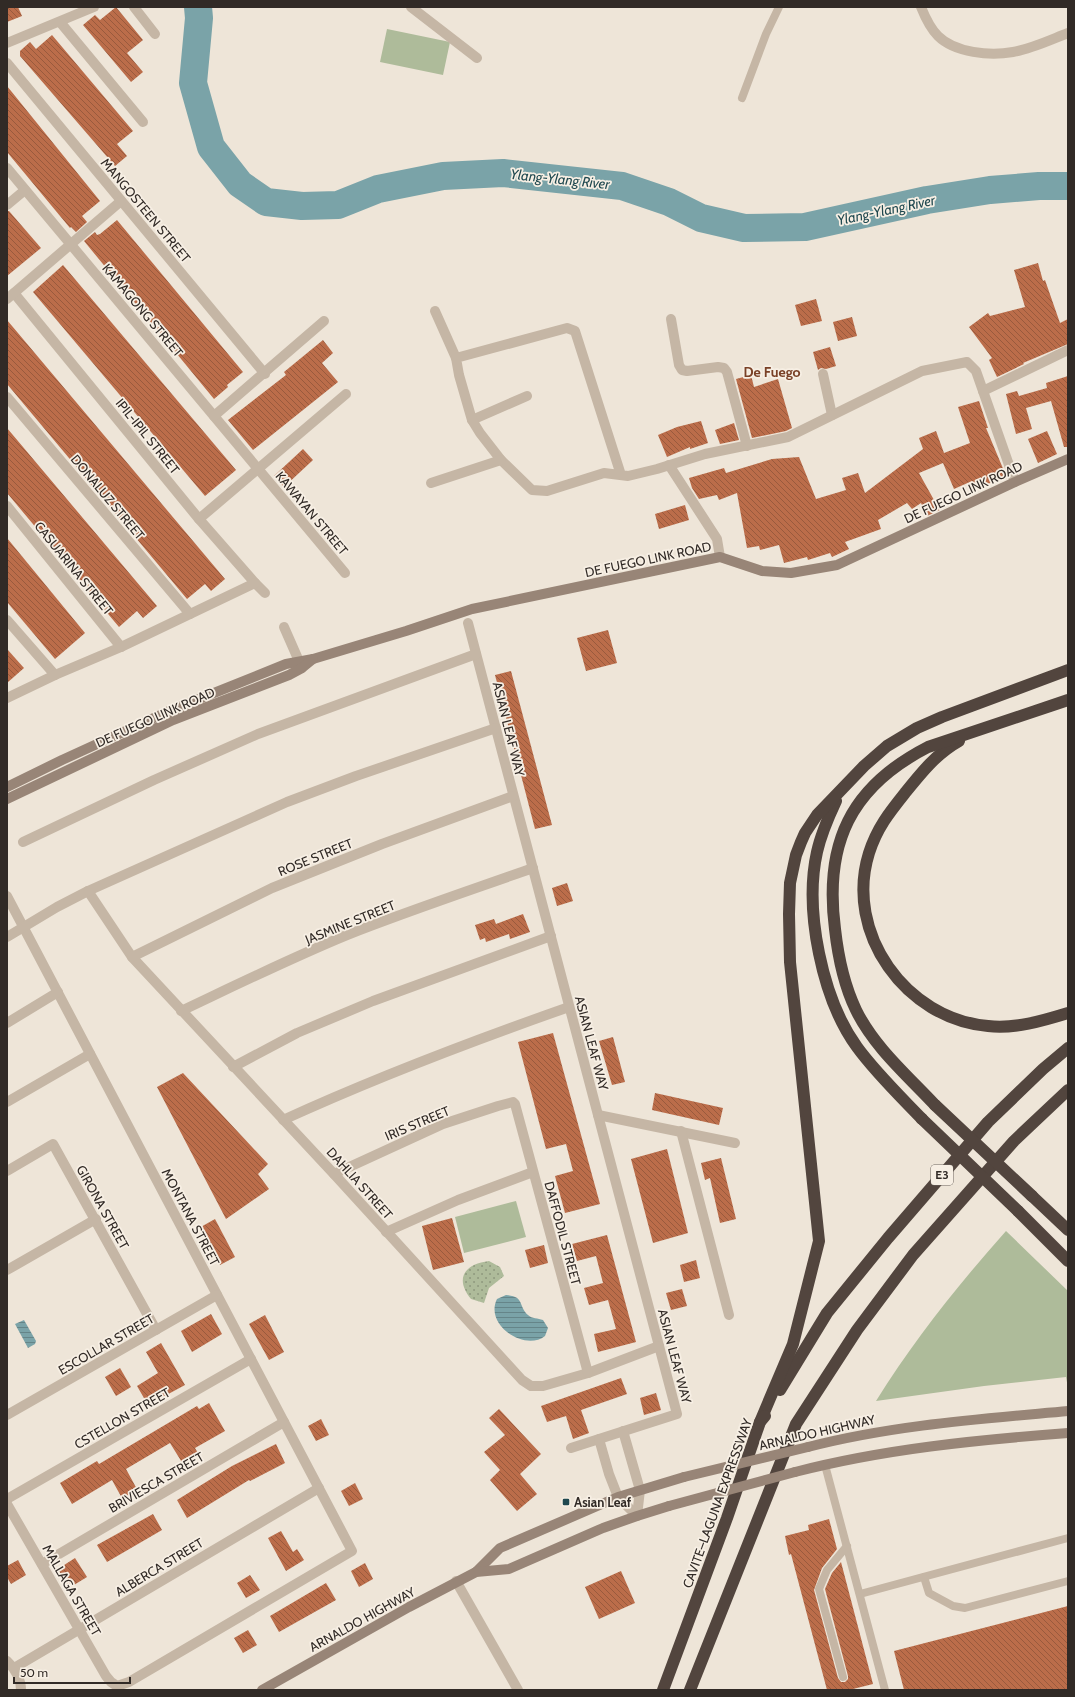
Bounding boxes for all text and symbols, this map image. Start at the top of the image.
street label: MANGOSTEEN STREET [98,155,194,265]
water label: Ylang-Ylang River [510,165,611,193]
water label: Ylang-Ylang River [835,191,937,229]
street label: KAMAGONG STREET [99,260,187,360]
district label: De Fuego [743,363,801,381]
street label: IPIL-IPIL STREET [113,395,183,477]
street label: DONALUZ STREET [68,451,148,543]
street label: DE FUEGO LINK ROAD [901,458,1025,526]
street label: KAWAYAN STREET [272,468,352,558]
street label: CASUARINA STREET [31,518,117,618]
street label: DE FUEGO LINK ROAD [583,538,713,580]
street label: ASIAN LEAF WAY [490,680,529,779]
street label: DE FUEGO LINK ROAD [93,683,217,751]
street label: ROSE STREET [275,835,355,879]
street label: JASMINE STREET [302,897,397,948]
street label: ASIAN LEAF WAY [572,994,612,1092]
street label: IRIS STREET [382,1102,452,1144]
street label: DAHLIA STREET [324,1144,396,1222]
street label: GIRONA STREET [73,1162,133,1252]
road number: E3 [931,1165,953,1185]
street label: MONTANA STREET [159,1166,223,1268]
street label: DAFFODIL STREET [541,1179,585,1287]
street label: ASIAN LEAF WAY [655,1307,695,1405]
street label: ESCOLLAR STREET [55,1310,157,1378]
street label: CSTELLON STREET [71,1384,173,1452]
street label: ARNALDO HIGHWAY [757,1411,877,1453]
street label: CAVITE–LAGUNA EXPRESSWAY [679,1415,755,1590]
street label: BRIVIESCA STREET [105,1448,207,1516]
place label: Asian Leaf [574,1494,632,1510]
marker: Asian Leaf [561,1497,571,1507]
street label: ALBERCA STREET [112,1534,206,1600]
street label: MALLAGA STREET [39,1541,105,1639]
street label: ARNALDO HIGHWAY [306,1583,418,1655]
scale bar [14,1659,130,1685]
text: 50 m [20,1665,48,1680]

